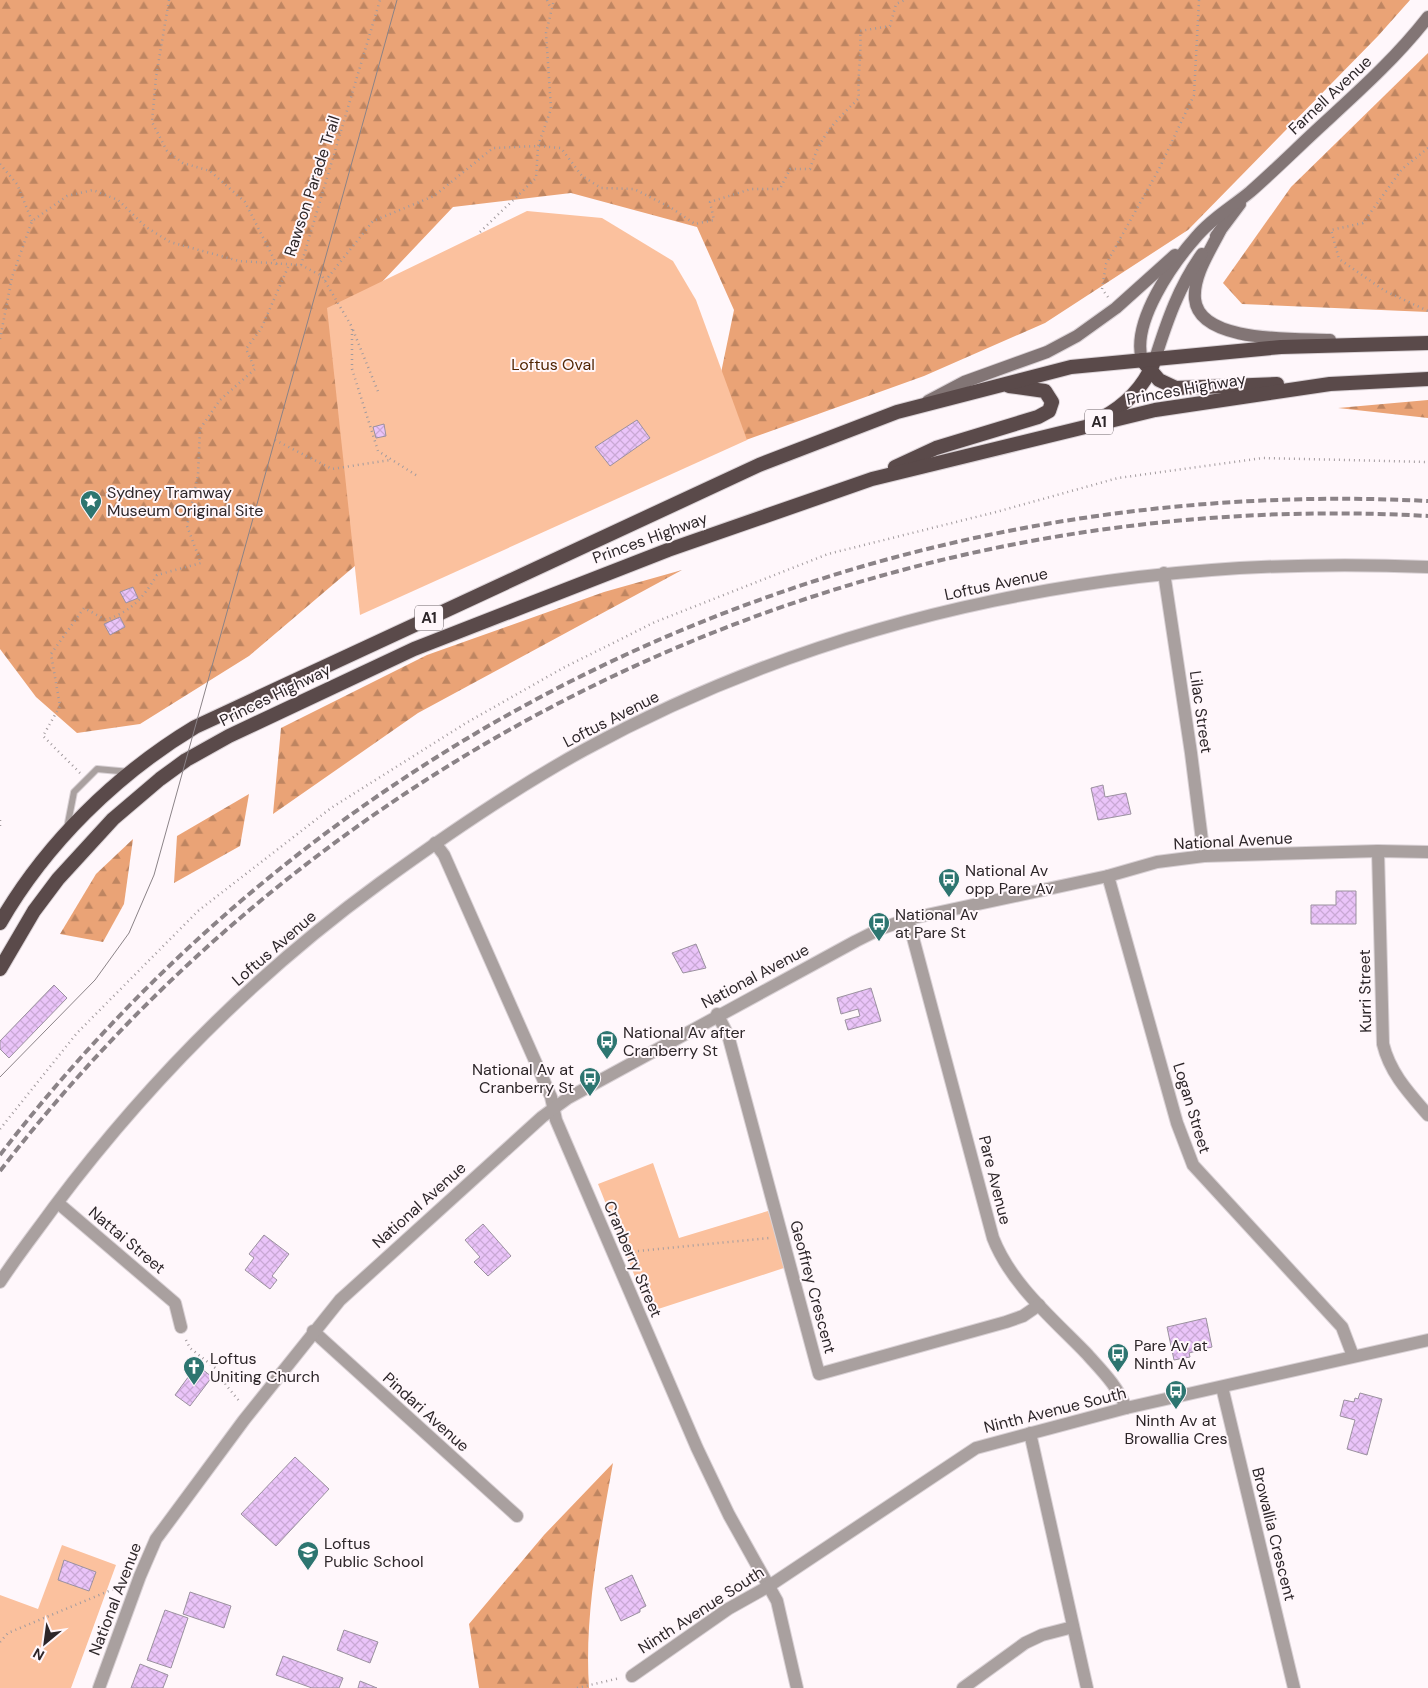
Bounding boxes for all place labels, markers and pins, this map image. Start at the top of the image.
place label: Sydney Tramway Museum Original Site [107,482,263,521]
place icon: Sydney Tramway Museum Original Site [79,489,103,520]
place label: National Av opp Pare Av [965,860,1054,899]
bus stop icon: National Av opp Pare Av [937,867,961,898]
place label: National Av at Pare St [895,904,979,943]
bus stop icon: National Av at Pare St [867,911,891,942]
place label: National Av after Cranberry St [623,1022,746,1061]
bus stop icon: National Av after Cranberry St [595,1029,619,1060]
place label: National Av at Cranberry St [472,1059,574,1098]
bus stop icon: National Av at Cranberry St [578,1066,602,1097]
place label: Pare Av at Ninth Av [1134,1335,1208,1374]
bus stop icon: Pare Av at Ninth Av [1106,1342,1130,1373]
place label: Loftus Uniting Church [210,1348,320,1387]
church icon: Loftus Uniting Church [182,1355,206,1386]
bus stop icon: Ninth Av at Browallia Cres [1164,1379,1188,1410]
place label: Ninth Av at Browallia Cres [1124,1410,1228,1449]
place label: Loftus Public School [324,1533,423,1572]
school or university icon: Loftus Public School [296,1540,320,1571]

